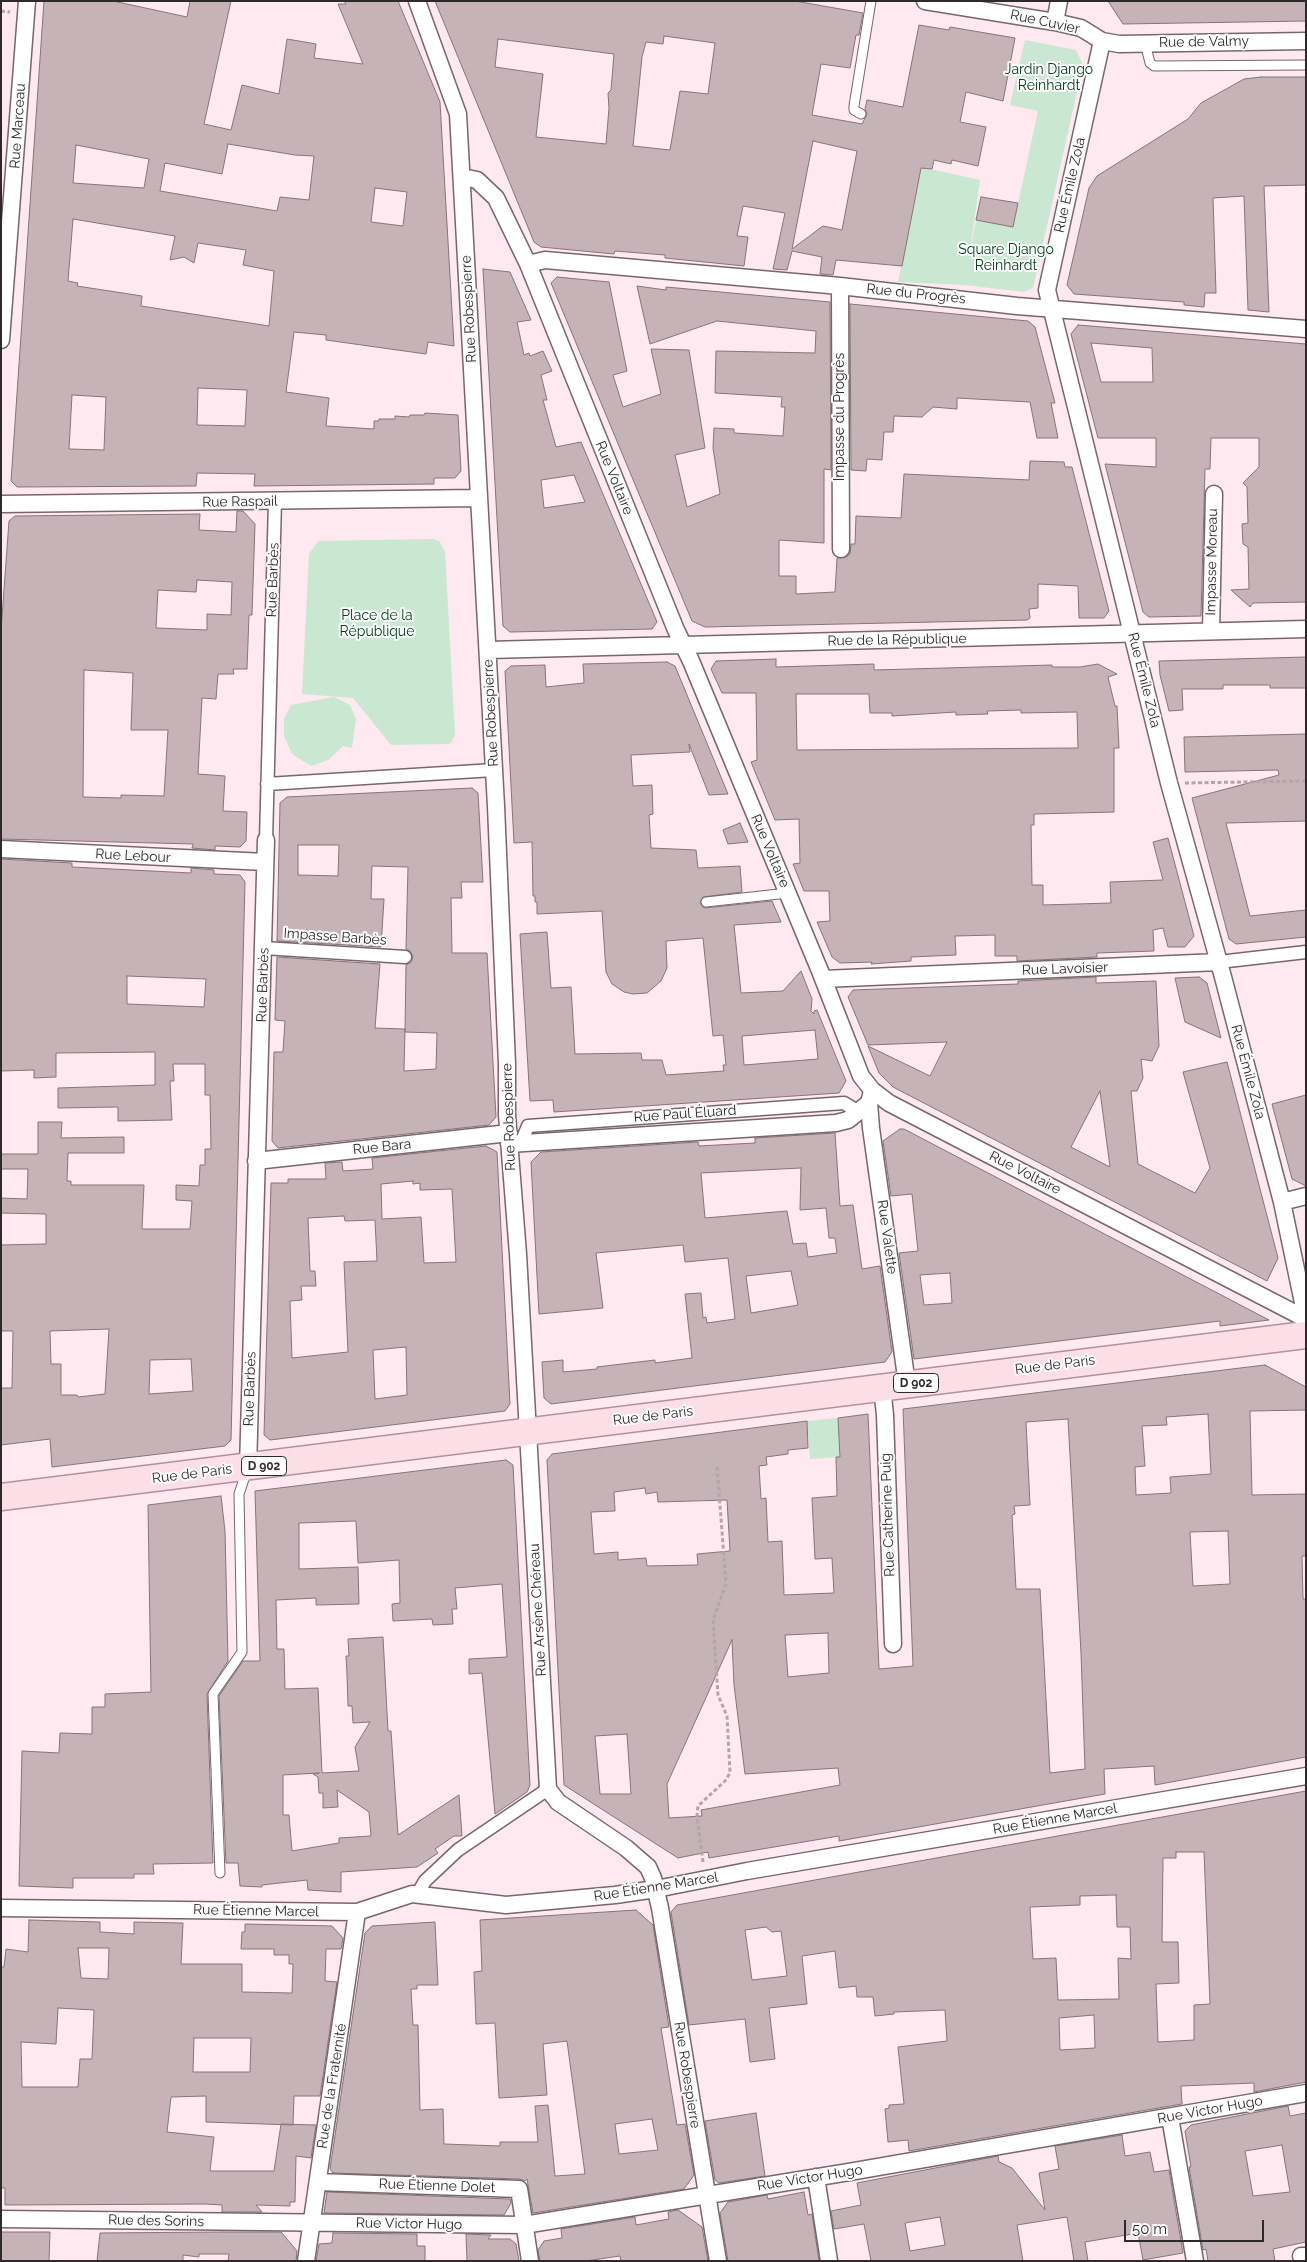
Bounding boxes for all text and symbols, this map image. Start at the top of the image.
street label: Rue Cuvier [1009,6,1081,38]
street label: Rue de Valmy [1159,33,1249,51]
park label: Jardin Django Reinhardt [1005,62,1093,94]
street label: Rue Marceau [7,83,29,169]
street label: Rue Émile Zola [1051,136,1089,234]
park label: Square Django Reinhardt [958,242,1054,274]
street label: Rue Robespierre [458,255,480,363]
street label: Rue du Progrès [866,280,966,308]
street label: Impasse du Progrès [832,353,848,481]
street label: Rue Voltaire [592,439,636,517]
street label: Rue Raspail [202,493,278,511]
street label: Impasse Moreau [1203,508,1221,616]
street label: Rue Barbès [263,542,283,618]
park label: Place de la République [340,608,414,640]
street label: Rue de la République [827,630,967,650]
street label: Rue Émile Zola [1124,631,1164,729]
street label: Rue Robespierre [480,659,502,767]
street label: Rue Voltaire [747,812,793,890]
street label: Rue Lebour [95,846,171,866]
street label: Impasse Barbès [283,925,387,949]
street label: Rue Barbès [253,947,273,1023]
street label: Rue Lavoisier [1022,959,1108,979]
street label: Rue Émile Zola [1227,1023,1269,1121]
street label: Rue Robespierre [499,1063,519,1171]
street label: Rue Paul Éluard [633,1102,737,1126]
street label: Rue Bara [352,1136,412,1158]
street label: Rue Voltaire [986,1148,1064,1198]
street label: Rue Valette [873,1199,901,1275]
street label: Rue Barbès [240,1351,260,1427]
street label: Rue de Paris [1014,1352,1096,1378]
road number: D 902 [894,1374,938,1392]
street label: Rue de Paris [612,1403,694,1429]
street label: Rue Catherine Puig [877,1453,899,1577]
road number: D 902 [242,1456,286,1475]
street label: Rue de Paris [151,1461,233,1487]
street label: Rue Arsène Chéreau [526,1543,550,1677]
street label: Rue Étienne Marcel [992,1800,1118,1838]
street label: Rue Étienne Marcel [593,1869,719,1905]
street label: Rue Étienne Marcel [193,1902,319,1920]
street label: Rue Robespierre [670,2020,704,2130]
street label: Rue de la Fraternité [314,2022,350,2150]
street label: Rue Victor Hugo [1156,2092,1264,2128]
street label: Rue Victor Hugo [756,2161,864,2195]
street label: Rue Étienne Dolet [378,2176,496,2196]
scale bar [1127,2210,1267,2242]
street label: Rue des Sorins [108,2212,204,2230]
street label: Rue Victor Hugo [356,2215,462,2233]
text: 50 m [1132,2220,1167,2238]

